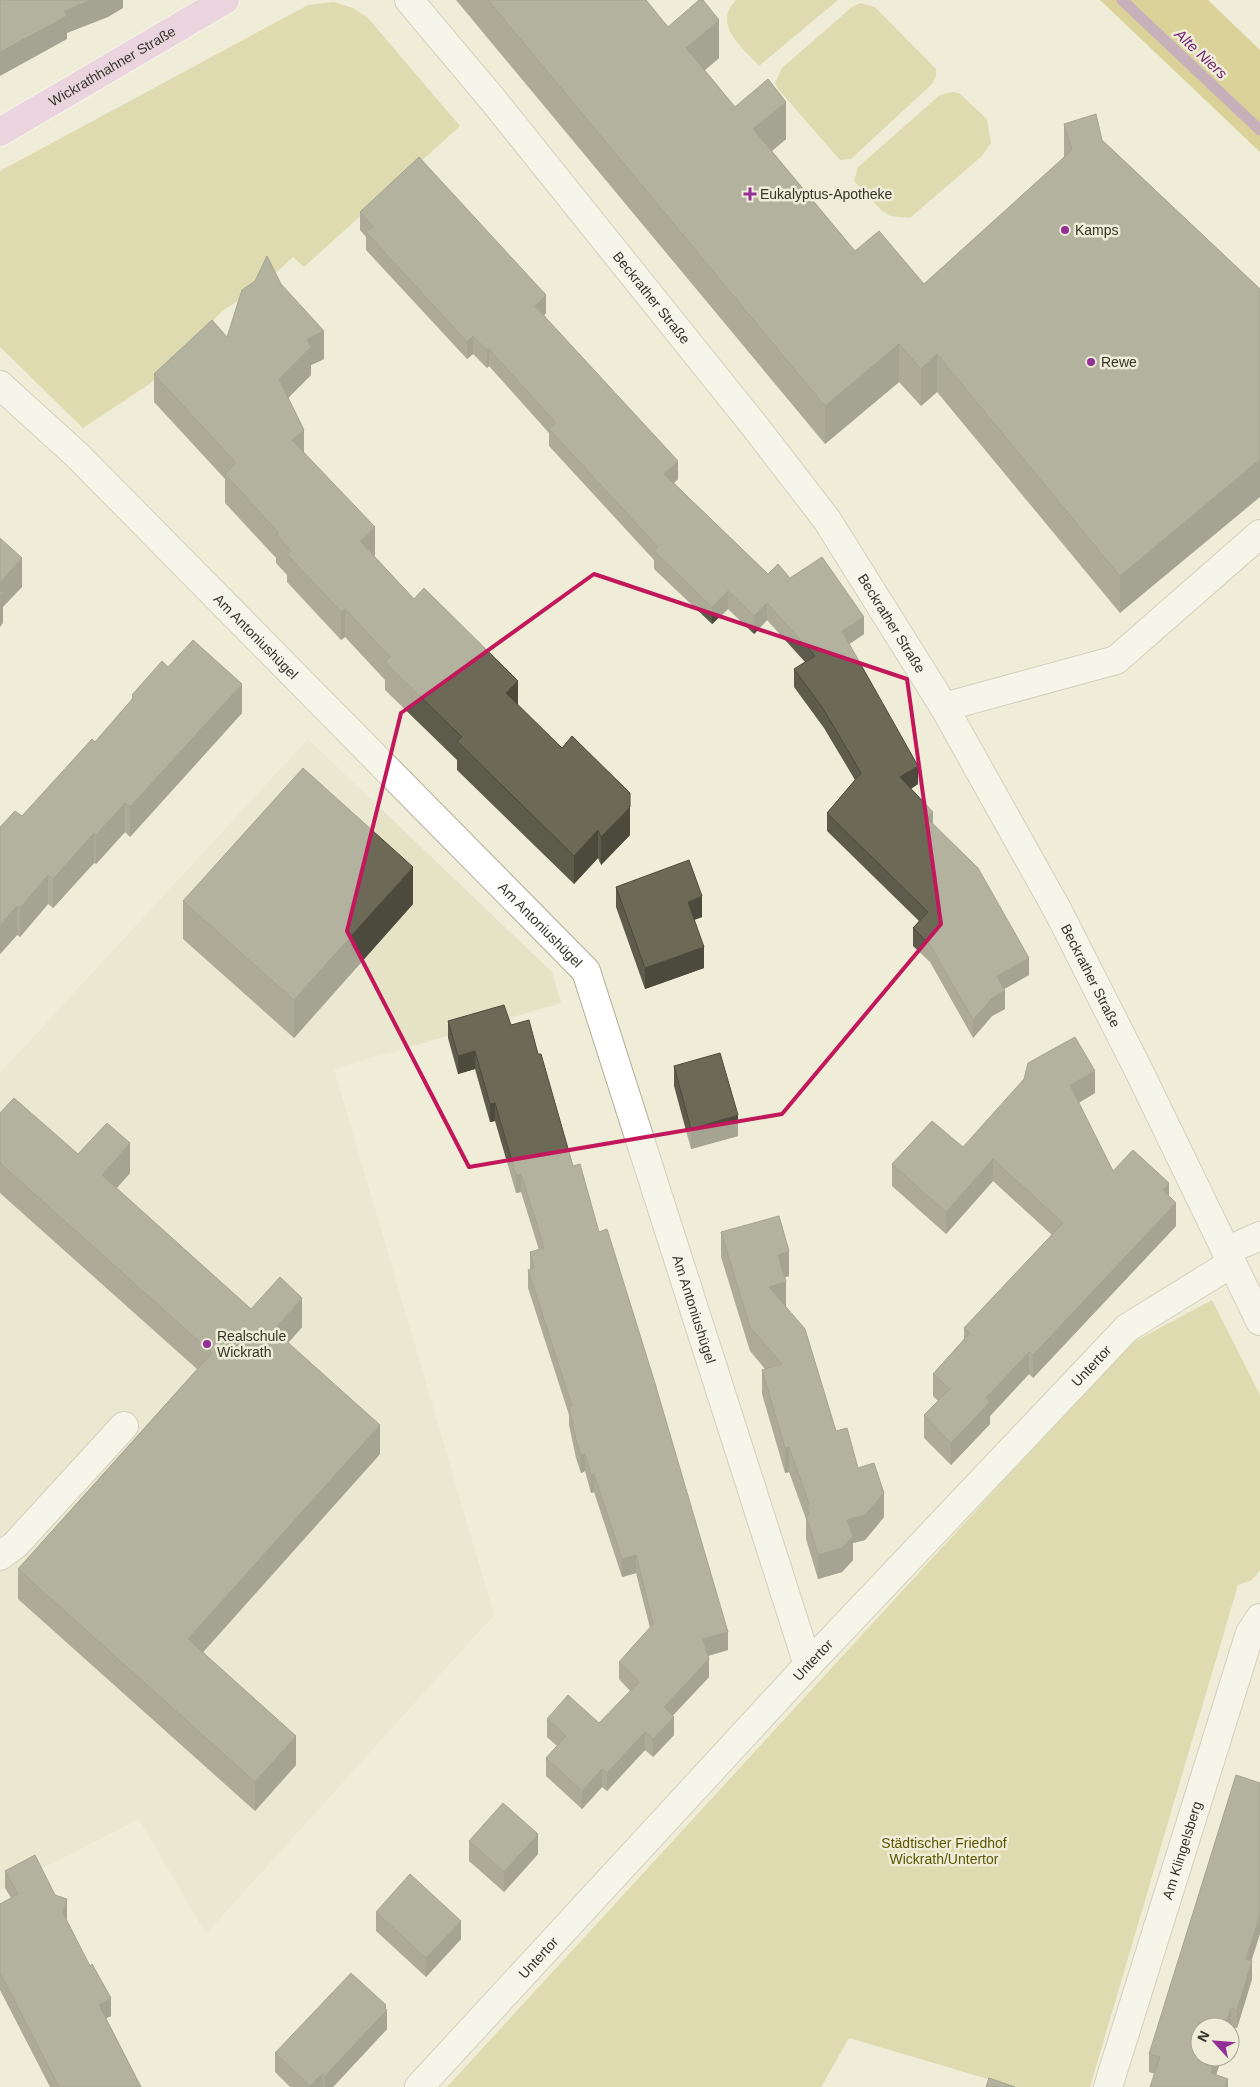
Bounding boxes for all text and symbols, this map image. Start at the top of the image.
street label: Wickrathhahner Straße [46,23,179,110]
water label: Alte Niers [1171,25,1231,82]
place label: Eukalyptus-Apotheke [760,186,893,202]
marker: Eukalyptus-Apotheke [744,188,756,200]
place label: Kamps [1075,222,1119,238]
marker: Kamps [1059,224,1071,236]
street label: Beckrather Straße [610,248,694,347]
place label: Rewe [1101,354,1137,370]
marker: Rewe [1085,356,1097,368]
street label: Beckrather Straße [855,571,929,676]
street label: Am Antoniushügel [211,591,301,682]
street label: Am Antoniushügel [495,879,586,971]
street label: Beckrather Straße [1058,921,1124,1030]
street label: Am Antoniushügel [669,1253,719,1366]
place label: Realschule Wickrath [217,1328,286,1360]
marker: Realschule Wickrath [201,1338,213,1350]
street label: Untertor [1068,1342,1115,1390]
street label: Untertor [790,1636,836,1684]
street label: Am Klingelsberg [1159,1799,1205,1901]
park label: Städtischer Friedhof Wickrath/Untertor [881,1835,1007,1867]
street label: Untertor [515,1933,562,1982]
north arrow [1190,2017,1240,2067]
text: N [1194,2028,1213,2044]

